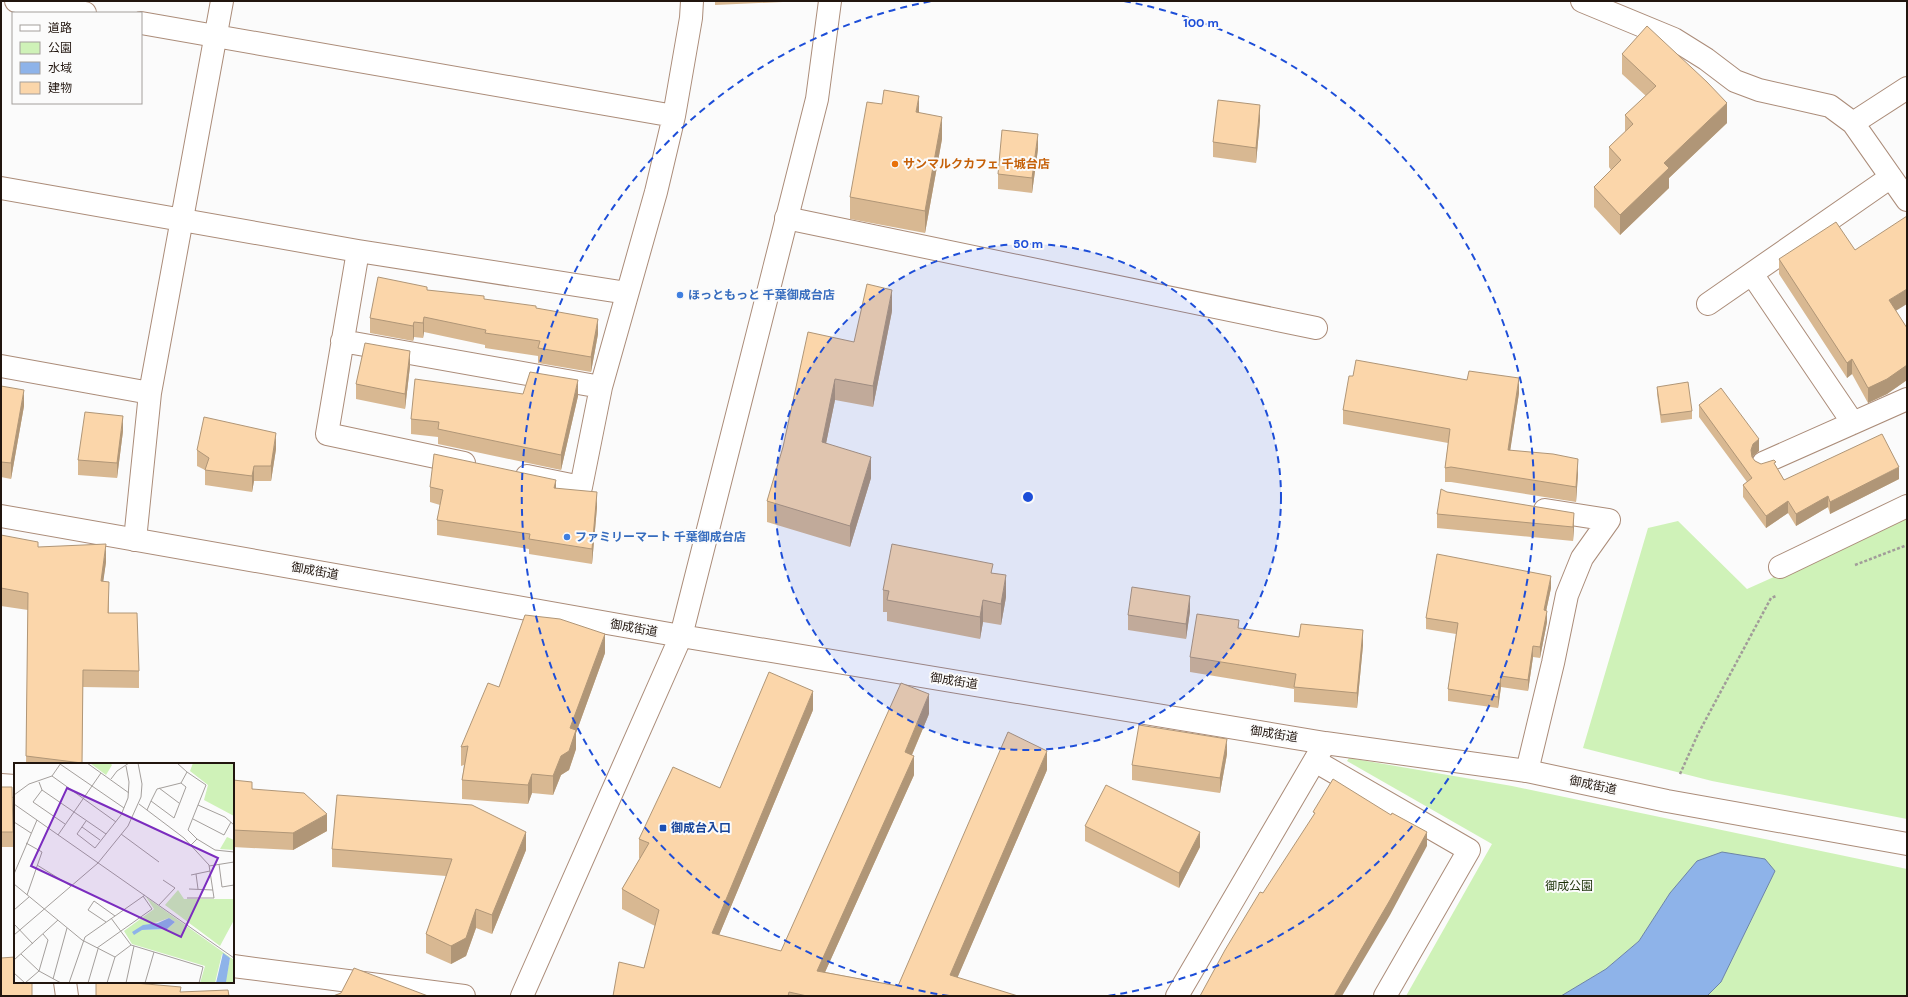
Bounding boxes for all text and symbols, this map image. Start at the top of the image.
legend [12,12,142,104]
text: 100 m [1183,15,1219,31]
text: 道路 [48,20,72,36]
text: 公園 [48,40,72,56]
text: 水域 [48,60,72,76]
text: 建物 [48,80,72,96]
place label: サンマルクカフェ 千城台店 [903,156,1050,172]
marker: サンマルクカフェ 千城台店 [890,159,900,169]
text: 50 m [1013,236,1043,252]
place label: ほっともっと 千葉御成台店 [688,287,835,303]
marker: ほっともっと 千葉御成台店 [675,290,685,300]
centre of rings [1021,490,1035,504]
place label: ファミリーマート 千葉御成台店 [575,529,746,545]
marker: ファミリーマート 千葉御成台店 [562,532,572,542]
street label: 御成街道 [290,559,340,583]
street label: 御成街道 [609,616,659,640]
street label: 御成街道 [929,669,979,693]
street label: 御成街道 [1249,722,1299,746]
inset map [14,763,234,983]
street label: 御成街道 [1568,772,1618,798]
place label: 御成台入口 [671,820,731,836]
marker: 御成台入口 [658,823,668,833]
park label: 御成公園 [1545,878,1593,894]

